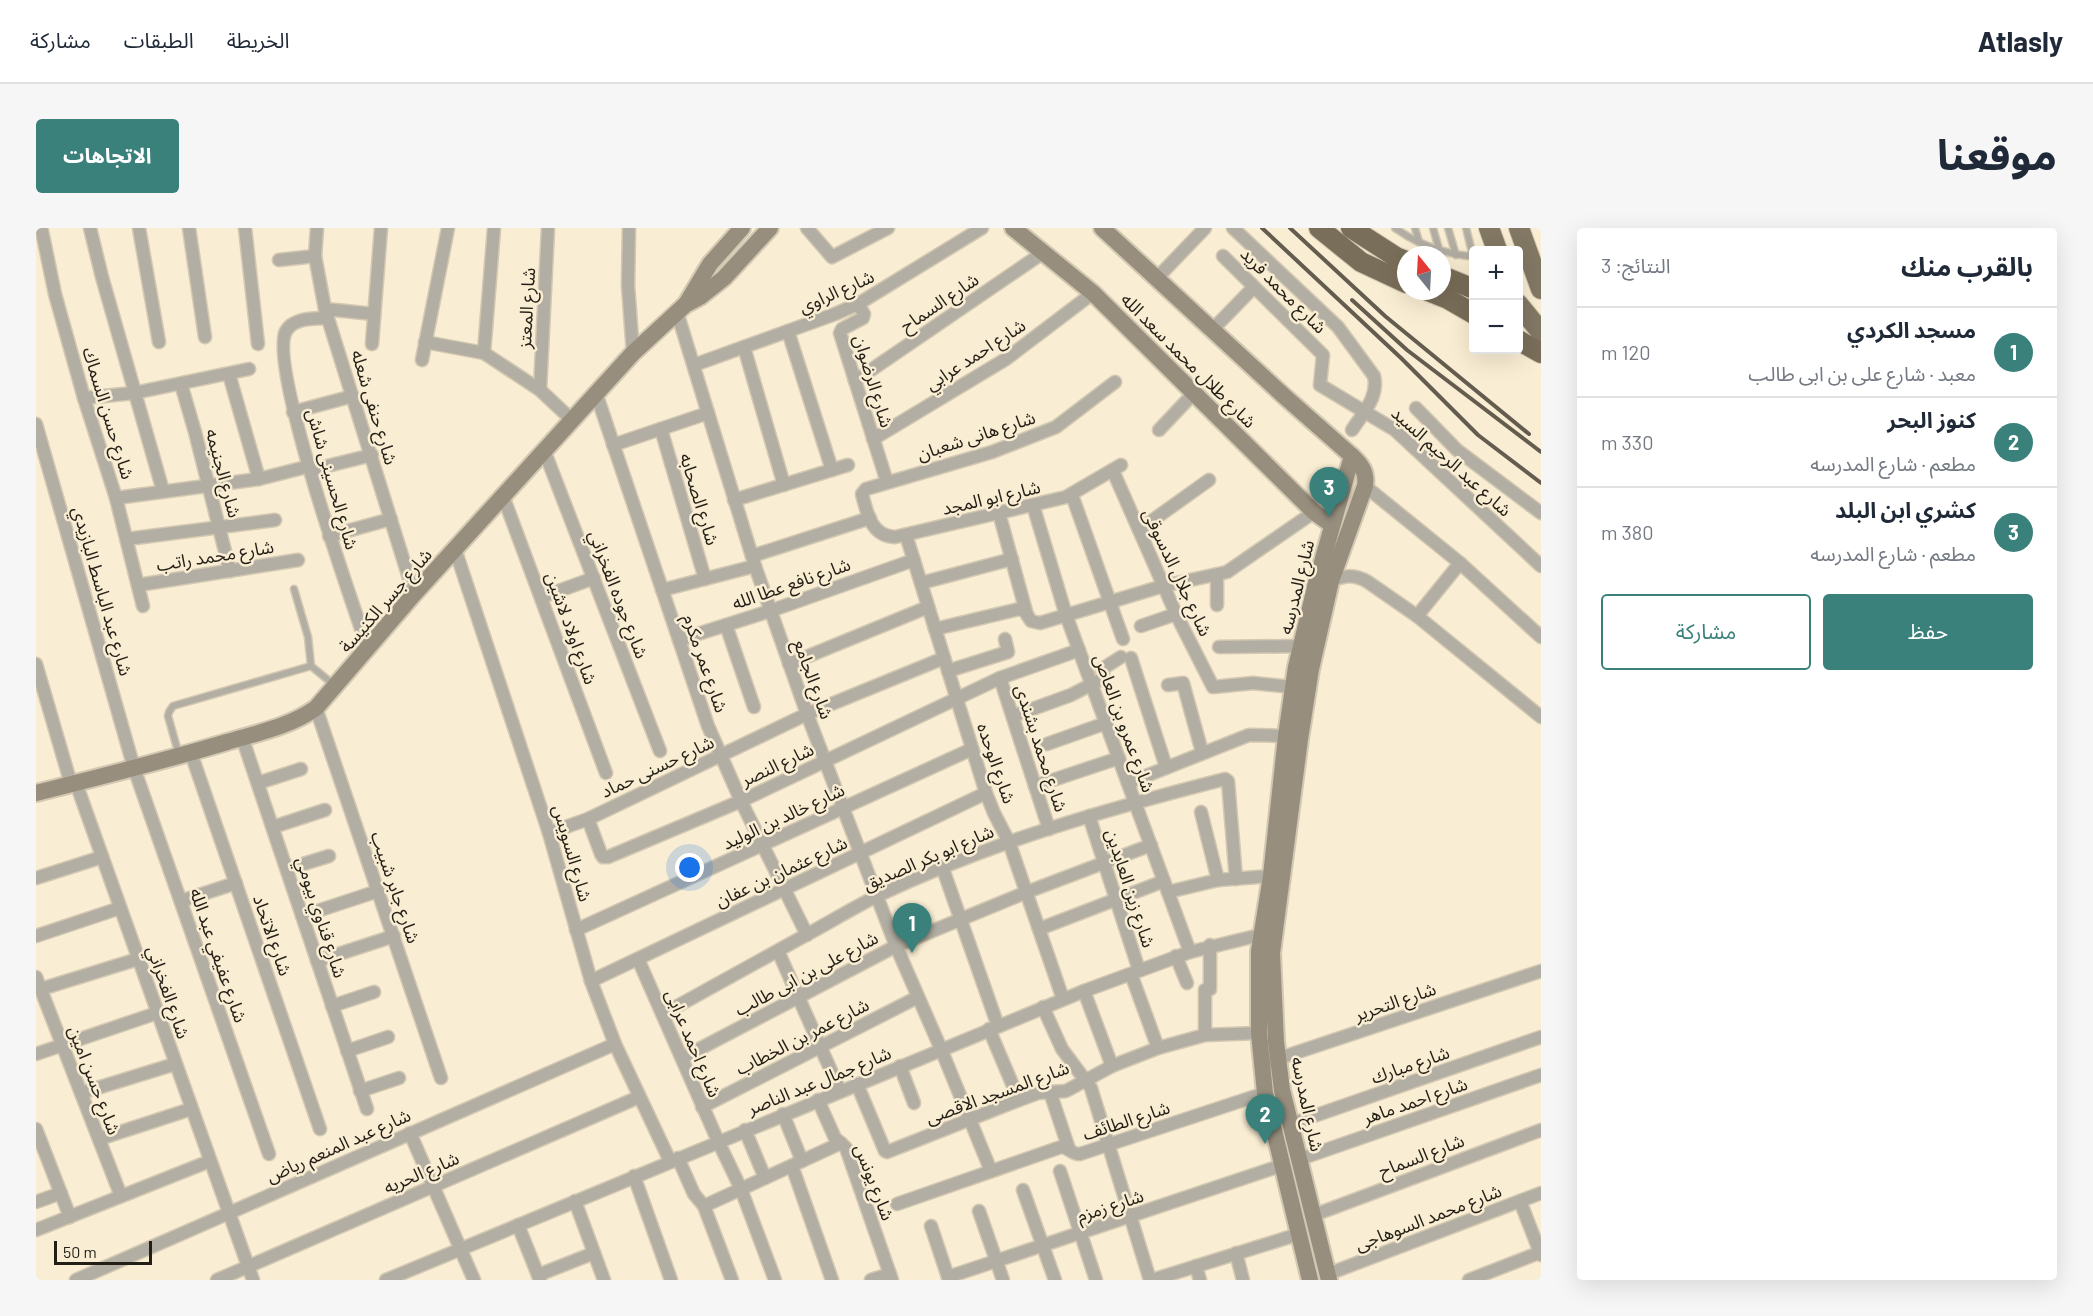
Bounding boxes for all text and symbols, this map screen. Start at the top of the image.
text: Atlasly [1978,24,2063,58]
text: مشاركة [30,27,91,52]
text: الطبقات [124,27,194,52]
text: الخريطة [227,27,290,52]
button: الاتجاهات [36,119,179,193]
text: موقعنا [1937,128,2057,178]
street label: شارع محمد فريد [1234,242,1332,340]
north arrow [1397,246,1451,300]
map controls [1469,246,1523,354]
button: + [1469,246,1523,300]
text: بالقرب منك [1901,250,2033,281]
text: النتائج: 3 [1601,253,1671,277]
street label: شارع الراوي [795,265,879,321]
street label: شارع المعتز [513,267,543,350]
street label: شارع السماح [896,268,985,340]
street label: شارع طلال محمد سعد الله [1114,288,1261,435]
button: − [1469,300,1523,354]
street label: شارع احمد عرابي [921,313,1032,398]
text: مسجد الكردي [1847,316,1976,342]
street label: شارع الرضوان [846,332,898,431]
text: 120 m [1601,340,1651,364]
text: 1 [2010,340,2017,364]
street label: شارع حسن السماك [75,344,140,483]
street label: شارع حنفى شعله [343,347,403,468]
text: معبد · شارع على بن ابى طالب [1748,361,1976,385]
street label: شارع عبد الرحيم السيد [1385,401,1517,524]
street label: شارع الحسينى شاش [299,406,364,553]
street label: شارع هانى شعبان [914,406,1039,468]
text: كنوز البحر [1887,406,1976,432]
street label: شارع الجنيمه [198,426,246,521]
text: 330 m [1601,430,1653,454]
text: 2 [2008,430,2019,454]
street label: شارع الصحابه [672,450,724,549]
text: مطعم · شارع المدرسه [1810,451,1976,475]
pin: 3 [1310,468,1348,517]
street label: شارع ابو المجد [940,475,1043,523]
text: كشري ابن البلد [1835,496,1976,522]
street label: شارع عبد الباسط البازيدي [64,504,138,679]
street label: شارع جلال الدسوقى [1135,505,1217,641]
text: 380 m [1601,520,1654,544]
text: 3 [2008,520,2019,544]
street label: شارع جوده الفخراني [581,527,654,663]
street label: شارع محمد راتب [155,535,276,579]
street label: شارع المدرسه [1274,537,1322,637]
text: مطعم · شارع المدرسه [1810,541,1976,565]
street label: شارع جسر الكنيسة [334,544,439,659]
street label: شارع نافع عطا الله [729,552,854,617]
street label: شارع اولاد لاشين [538,569,603,689]
button: مشاركة [1601,594,1811,670]
button: حفظ [1823,594,2033,670]
street label: شارع عمر مكرم [675,611,733,716]
street label: شارع الجامع [786,636,839,723]
street label: شارع عمرو بن العاص [1086,651,1160,797]
street label: شارع محمد بشندى [1007,681,1073,816]
street label: شارع الوحده [969,720,1021,807]
street label: شارع حسنى حماد [597,730,719,805]
street label: شارع النصر [736,738,819,795]
street label: شارع خالد بن الوليد [718,778,849,858]
street label: شارع السويس [545,802,597,905]
street label: شارع ابو بكر الصديق [859,819,998,898]
street label: شارع زين العابدين [1098,826,1161,951]
street label: شارع جابر شبيب [363,828,425,947]
street label: شارع عثمان بن عفان [711,831,852,915]
your location [675,853,704,882]
street label: شارع قناوي بيومي [288,854,352,982]
street label: شارع عفيفي عبد الله [182,885,252,1026]
street label: شارع الاتحاد [245,892,297,980]
pin: 1 [892,904,932,953]
street label: شارع على بن ابى طالب [730,926,883,1024]
street label: شارع الفخراني [139,943,195,1043]
street label: شارع التحرير [1350,977,1440,1029]
street label: شارع احمد عرابى [658,986,727,1102]
street label: شارع عمر بن الخطاب [732,993,874,1083]
street label: شارع حسن امين [60,1022,126,1139]
street label: شارع مبارك [1368,1040,1453,1091]
street label: شارع جمال عبد الناصر [743,1041,896,1123]
street label: شارع المدرسه [1283,1054,1329,1154]
street label: شارع المسجد الاقصى [922,1056,1073,1132]
street label: شارع احمد ماهر [1359,1072,1472,1132]
pin: 2 [1246,1094,1284,1144]
street label: شارع الطائف [1080,1096,1174,1148]
street label: شارع عبد المنعم رياض [262,1103,415,1190]
street label: شارع السماح [1375,1129,1468,1185]
street label: شارع يونس [847,1141,900,1225]
street label: شارع الحريه [380,1146,464,1201]
street label: شارع محمد السوهاجى [1352,1179,1506,1259]
street label: شارع زمزم [1074,1184,1148,1230]
scale bar [54,1238,152,1266]
text: 50 m [63,1242,97,1261]

